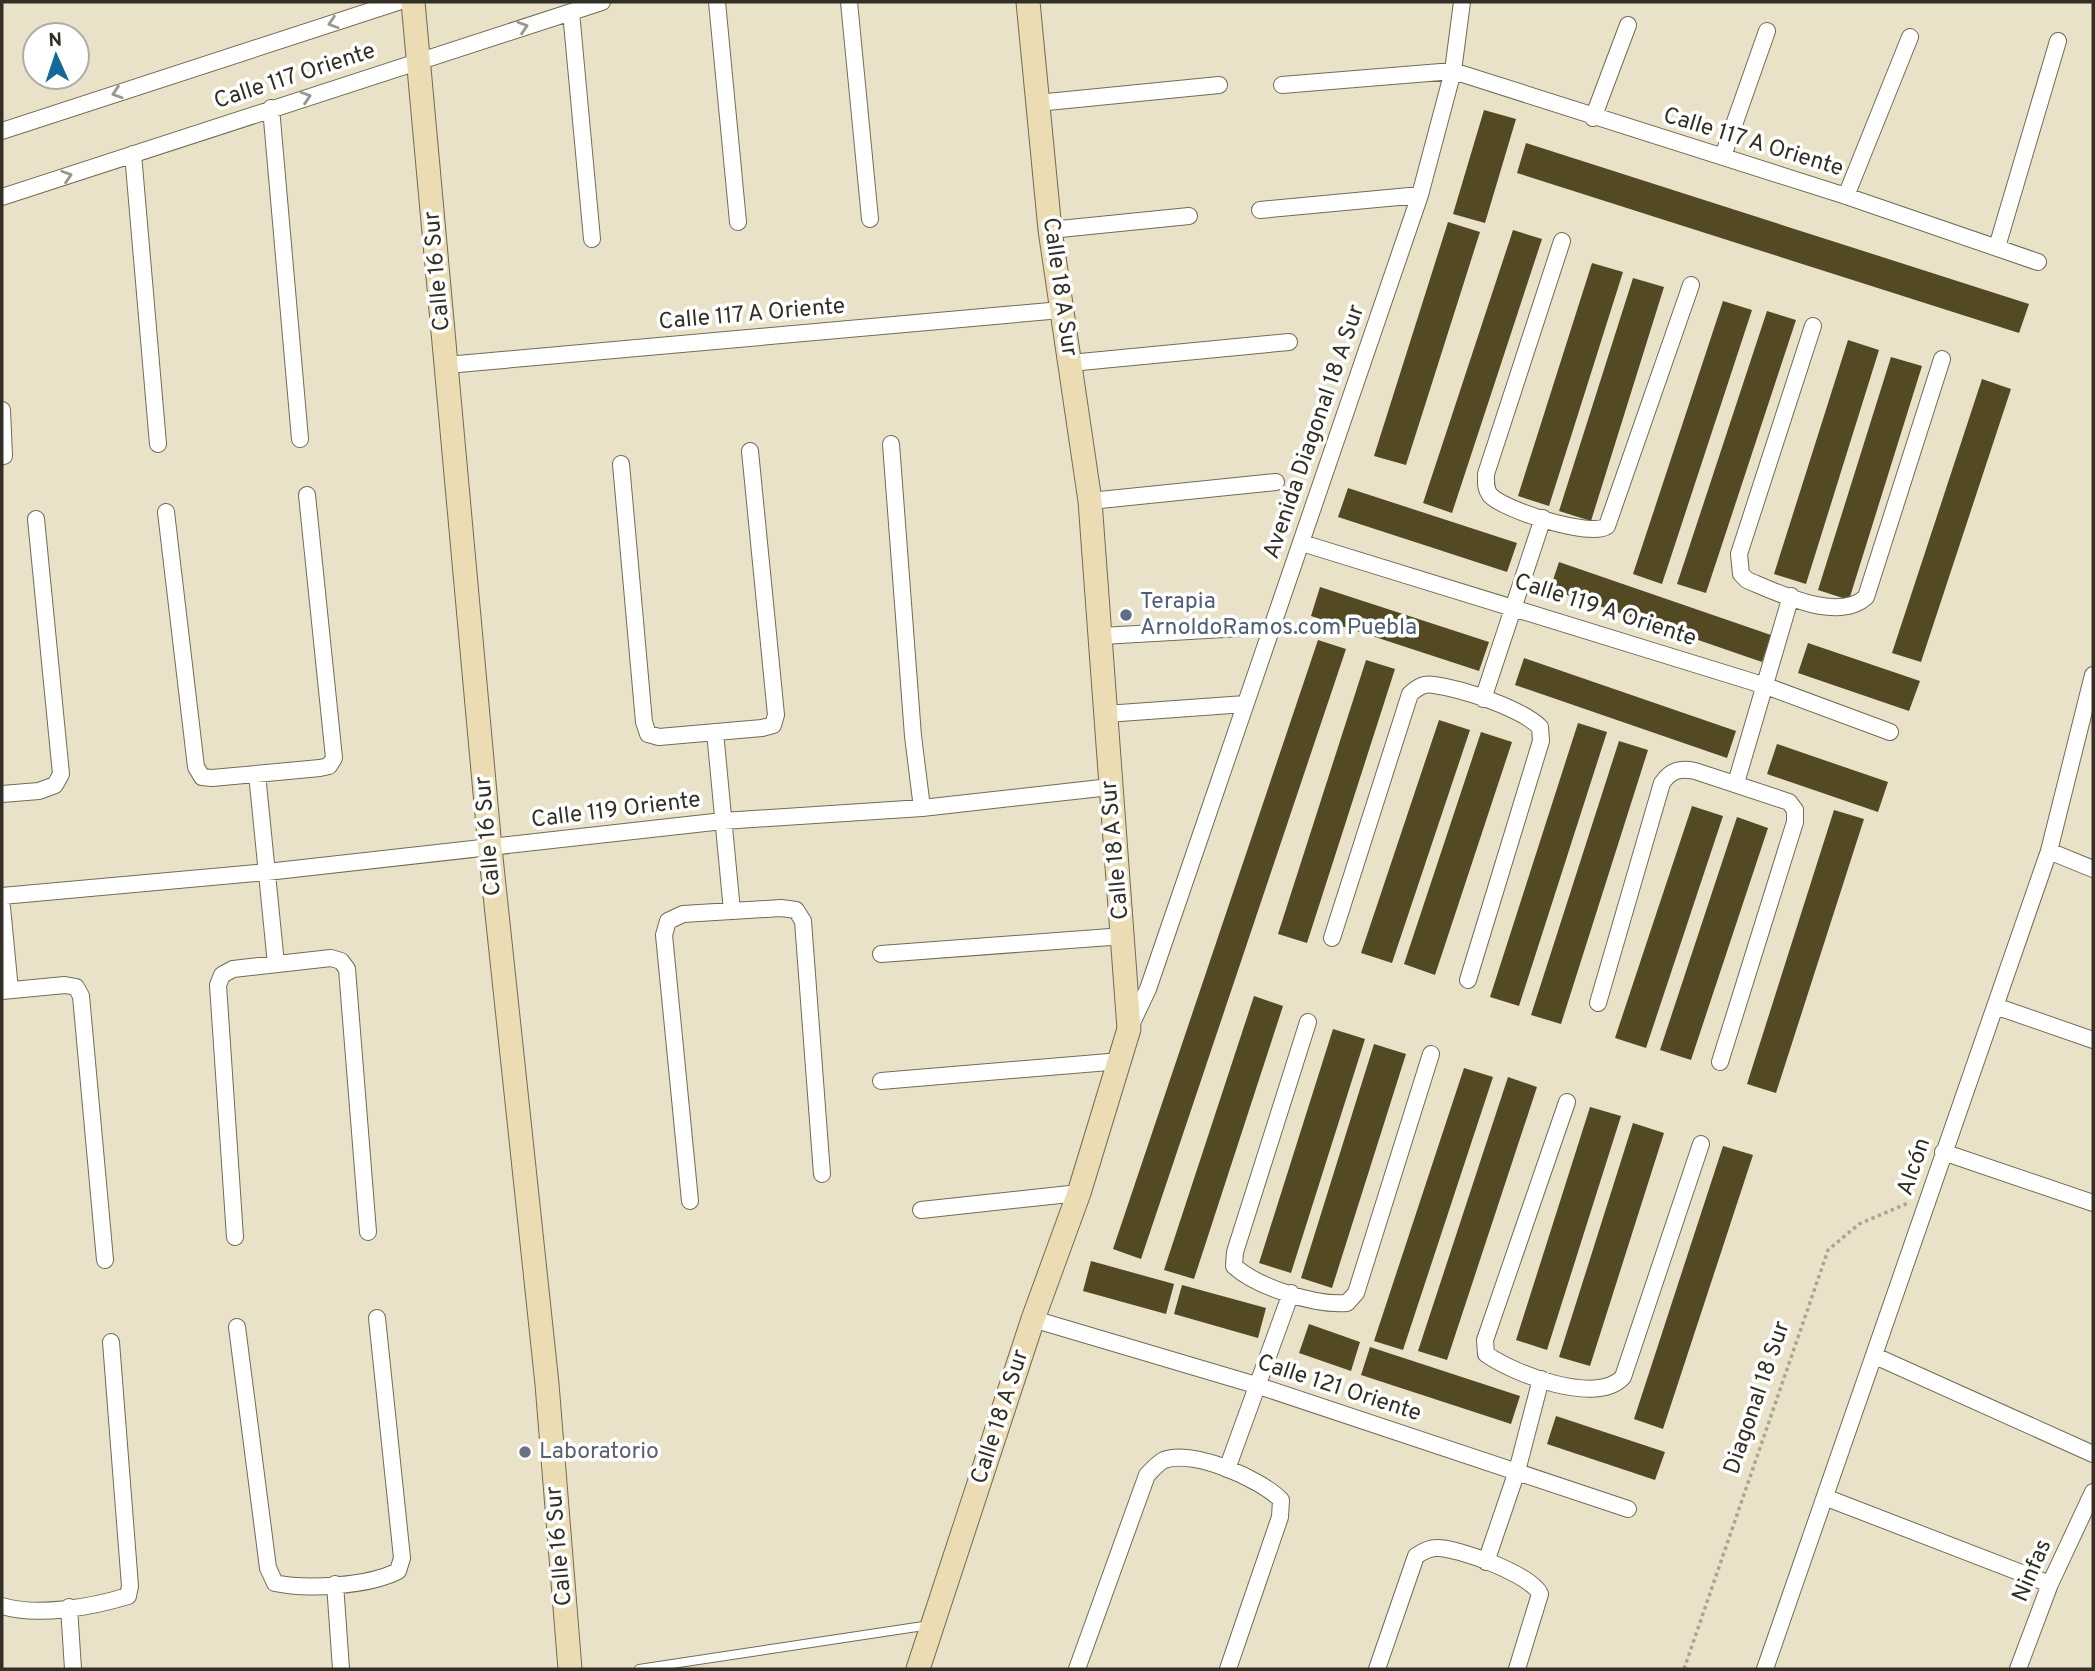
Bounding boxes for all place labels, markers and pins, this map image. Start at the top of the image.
place label: Terapia ArnoldoRamos.com Puebla [1140,588,1417,643]
marker: Terapia ArnoldoRamos.com Puebla [1118,607,1134,623]
place label: Laboratorio [539,1438,659,1467]
marker: Laboratorio [517,1444,533,1460]

